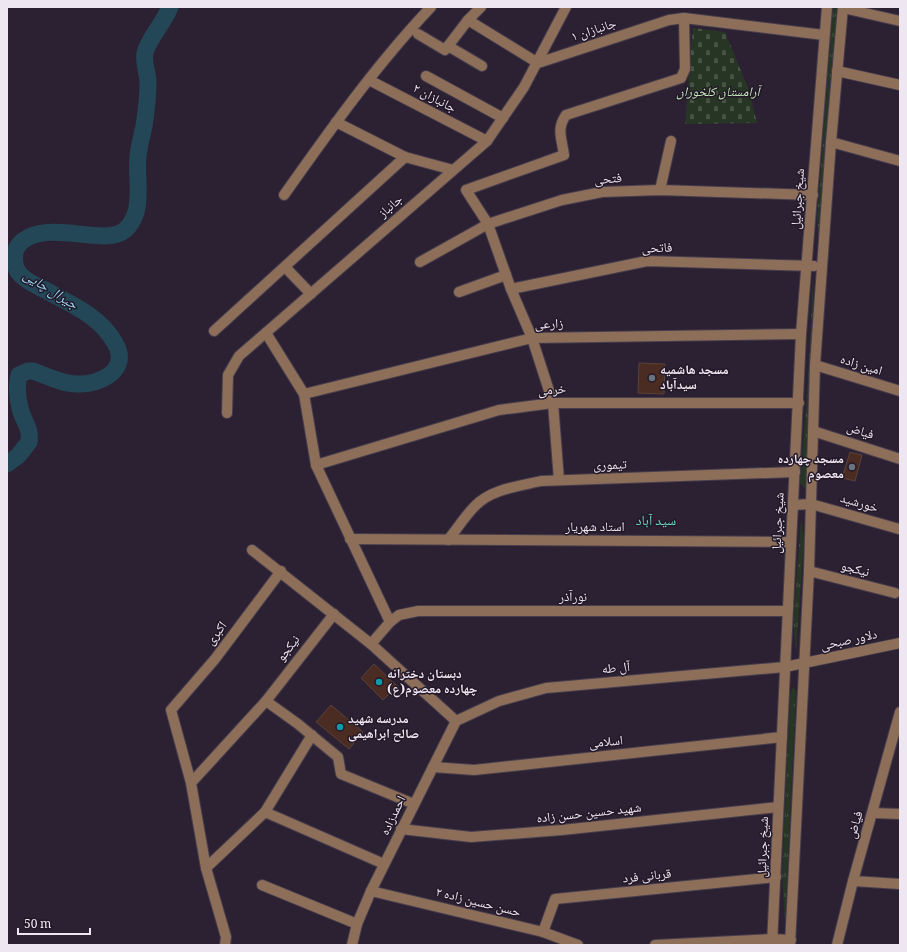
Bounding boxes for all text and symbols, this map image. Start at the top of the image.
street label: جانبازان ۱ [568,13,620,49]
street label: جانبازان ۲ [408,78,460,120]
park label: آرامستان کلخوران [676,82,763,104]
street label: فتحی [593,168,623,192]
street label: شیخ جبرائیل [786,168,812,230]
street label: جانباز [373,190,408,225]
street label: فاتحی [641,237,673,261]
water label: جیرال چایی [18,265,83,318]
street label: زارعی [534,314,564,336]
street label: امین زاده [837,349,885,383]
place label: مسجد هاشمیه سیدآباد [660,360,729,397]
marker: مسجد هاشمیه سیدآباد [647,373,657,383]
street label: خرمی [537,379,567,403]
street label: فیاض [843,417,877,447]
place label: مسجد چهارده معصوم [778,449,844,486]
street label: تیموری [593,454,627,478]
marker: مسجد چهارده معصوم [847,462,857,472]
street label: خورشید [837,488,881,520]
street label: شیخ جبرائیل [766,492,792,554]
district label: سید آباد [636,510,676,534]
street label: استاد شهریار [564,517,625,539]
street label: نیکجو [838,556,872,584]
street label: نورآذر [558,587,587,609]
street label: اکبری [201,617,233,651]
street label: دلاور صبحی [818,624,880,658]
street label: نیکجو [271,631,307,667]
street label: آل طه [601,657,632,681]
place label: دبستان دخترانه چهارده معصوم(ع) [387,664,477,701]
marker: دبستان دخترانه چهارده معصوم(ع) [374,677,384,687]
place label: مدرسه شهید صالح ابراهیمی [348,709,419,746]
marker: مدرسه شهید صالح ابراهیمی [335,722,345,732]
street label: اسلامی [588,730,624,756]
street label: احمدزاده [375,792,413,840]
street label: شهید حسین حسن زاده [535,798,643,830]
street label: فیاض [842,809,870,841]
street label: شیخ جبرائیل [752,816,776,878]
street label: قربانی فرد [621,863,673,891]
street label: حسن حسین زاده ۲ [433,882,523,924]
scale bar [18,910,90,936]
text: 50 m [24,915,51,936]

